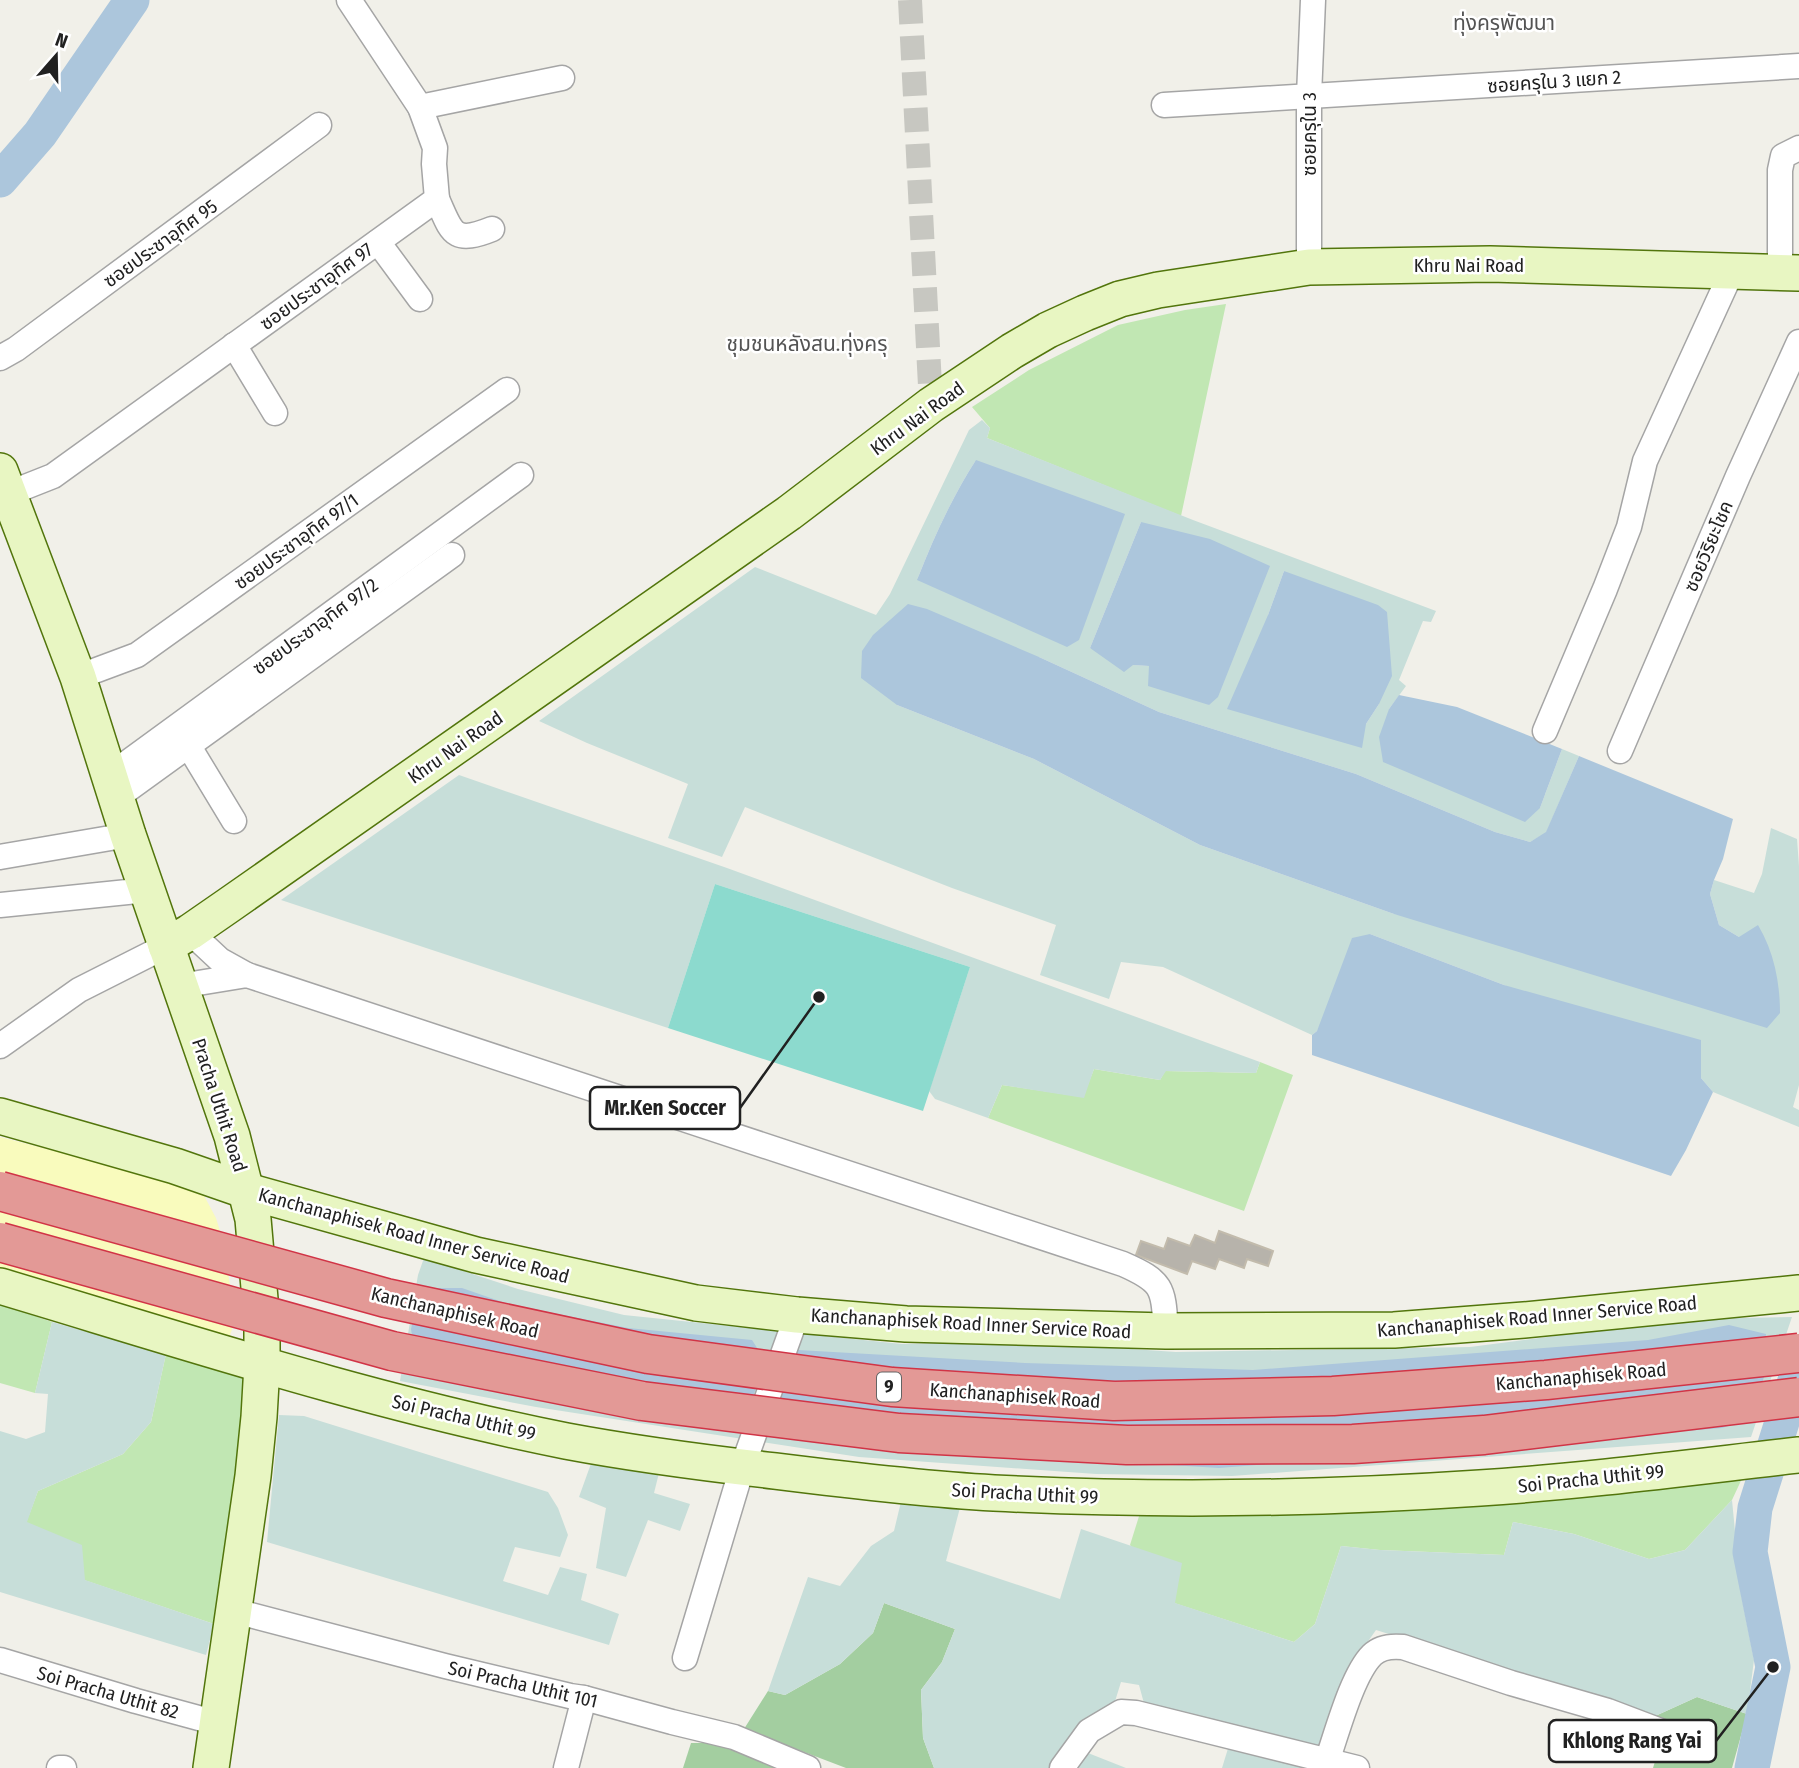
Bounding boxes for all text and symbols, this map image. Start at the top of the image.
district label: ทุ่งครุพัฒนา [1453,10,1555,36]
north arrow [21,21,91,91]
text: N [52,28,71,53]
street label: ซอยครุใน 3 แยก 2 [1486,65,1622,98]
street label: ซอยครุใน 3 [1298,92,1321,176]
street label: ซอยประชาอุทิศ 95 [99,194,222,292]
street label: ซอยประชาอุทิศ 97 [255,238,377,335]
street label: Khru Nai Road [1414,254,1524,277]
district label: ชุมชนหลังสน.ทุ่งครุ [726,331,888,357]
street label: Khru Nai Road [866,377,969,460]
street label: ซอยประชาอุทิศ 97/1 [230,489,363,594]
street label: ซอยวิริยะโชค [1679,497,1738,595]
street label: ซอยประชาอุทิศ 97/2 [248,573,382,680]
street label: Khru Nai Road [403,706,507,789]
street label: Pracha Uthit Road [187,1035,252,1175]
callout: Mr.Ken Soccer [590,1087,740,1129]
text: Mr.Ken Soccer [604,1095,726,1121]
street label: Kanchanaphisek Road Inner Service Road [256,1183,572,1288]
street label: Kanchanaphisek Road [369,1282,541,1343]
street label: Kanchanaphisek Road Inner Service Road [1376,1291,1698,1342]
street label: Kanchanaphisek Road Inner Service Road [810,1304,1132,1343]
street label: Kanchanaphisek Road [1495,1358,1667,1395]
road number: 9 [877,1372,901,1402]
street label: Kanchanaphisek Road [929,1378,1101,1413]
street label: Soi Pracha Uthit 99 [390,1390,538,1445]
street label: Soi Pracha Uthit 99 [1517,1459,1665,1498]
street label: Soi Pracha Uthit 99 [951,1478,1099,1509]
street label: Soi Pracha Uthit 101 [446,1656,600,1713]
street label: Soi Pracha Uthit 82 [34,1661,181,1724]
callout: Khlong Rang Yai [1549,1720,1716,1762]
text: Khlong Rang Yai [1562,1728,1702,1754]

